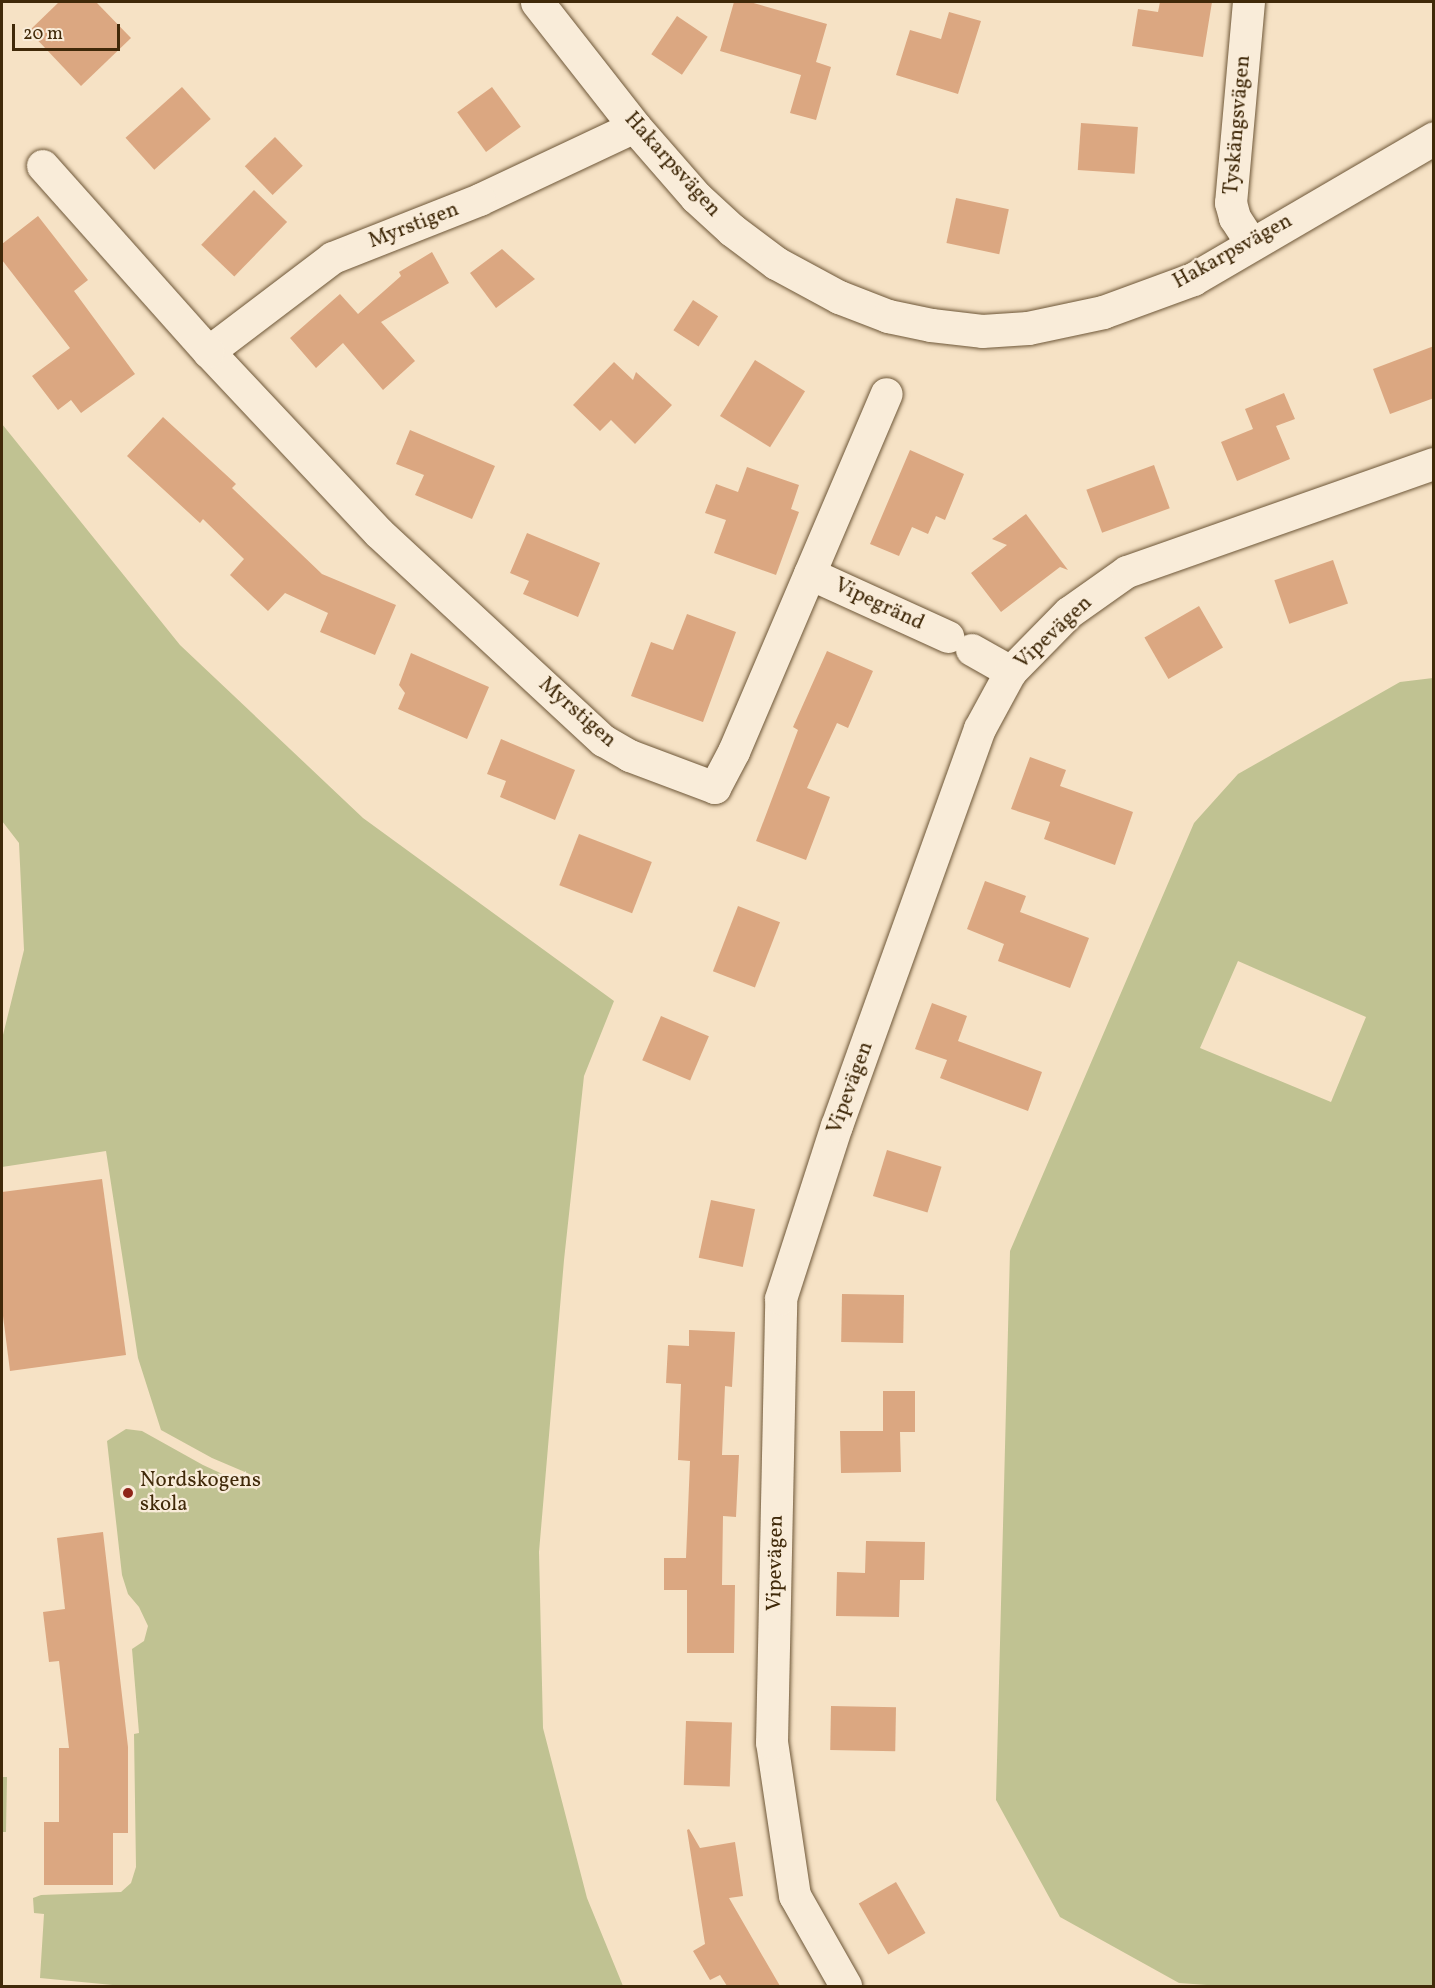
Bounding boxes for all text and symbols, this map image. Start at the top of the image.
scale bar [15,12,123,50]
text: 20 m [23,22,63,47]
street label: Tyskängsvägen [1219,54,1257,196]
street label: Hakarpsvägen [618,107,726,223]
street label: Myrstigen [365,197,463,255]
street label: Hakarpsvägen [1169,209,1297,295]
street label: Vipegränd [830,573,928,637]
street label: Vipevägen [1010,591,1098,675]
street label: Myrstigen [533,672,621,754]
street label: Vipevägen [823,1038,879,1138]
place label: Nordskogens skola [140,1468,261,1518]
marker: Nordskogens skola [121,1486,135,1500]
street label: Vipevägen [763,1515,789,1611]

